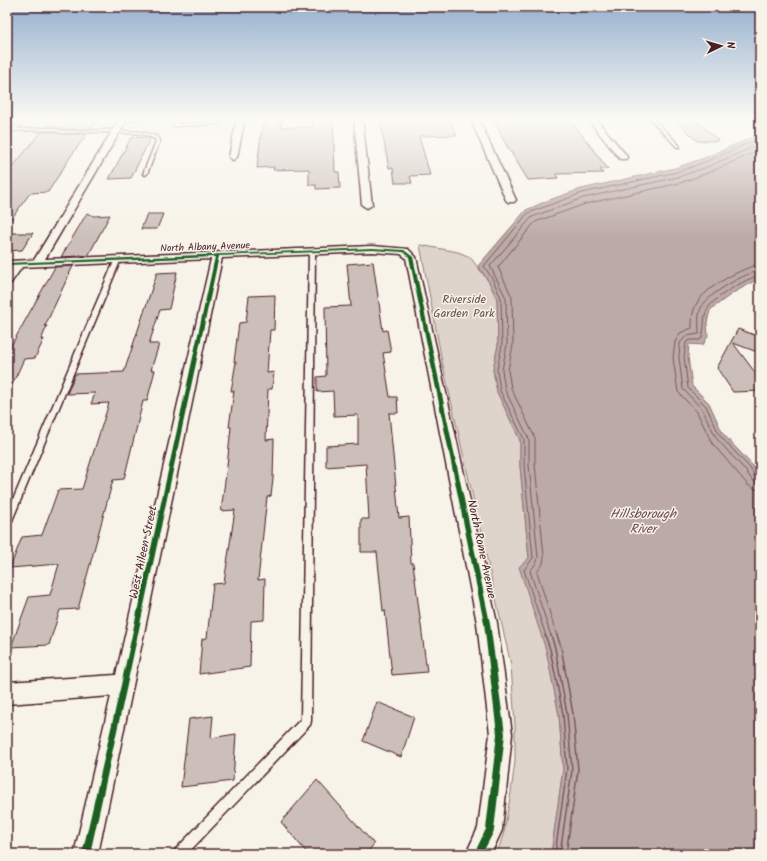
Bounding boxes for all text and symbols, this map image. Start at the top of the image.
north arrow [701,26,741,66]
text: N [721,41,739,50]
street label: North Albany Avenue [160,237,251,257]
park label: Riverside Garden Park [433,290,495,323]
street label: North Rome Avenue [462,498,501,601]
street label: West Aileen Street [124,503,163,600]
water label: Hillsborough River [610,504,677,540]

